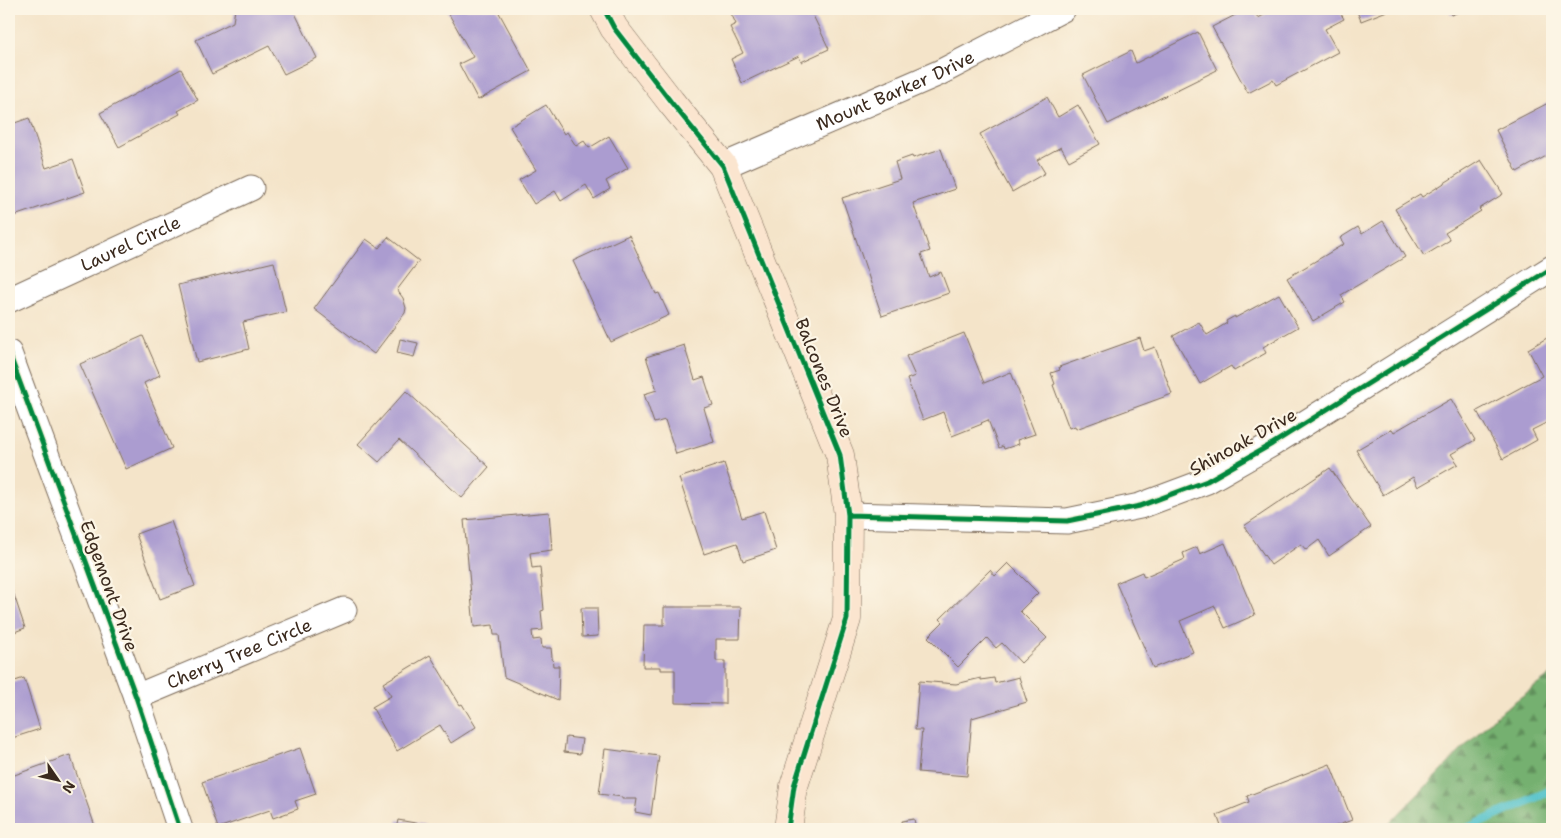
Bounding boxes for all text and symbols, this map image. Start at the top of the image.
street label: Mount Barker Drive [812,45,979,136]
street label: Laurel Circle [77,210,184,277]
street label: Balcones Drive [789,315,859,441]
street label: Shinoak Drive [1185,403,1301,481]
street label: Edgemont Drive [74,517,144,655]
street label: Cherry Tree Circle [163,613,315,695]
north arrow [32,756,82,806]
text: N [58,778,79,797]

